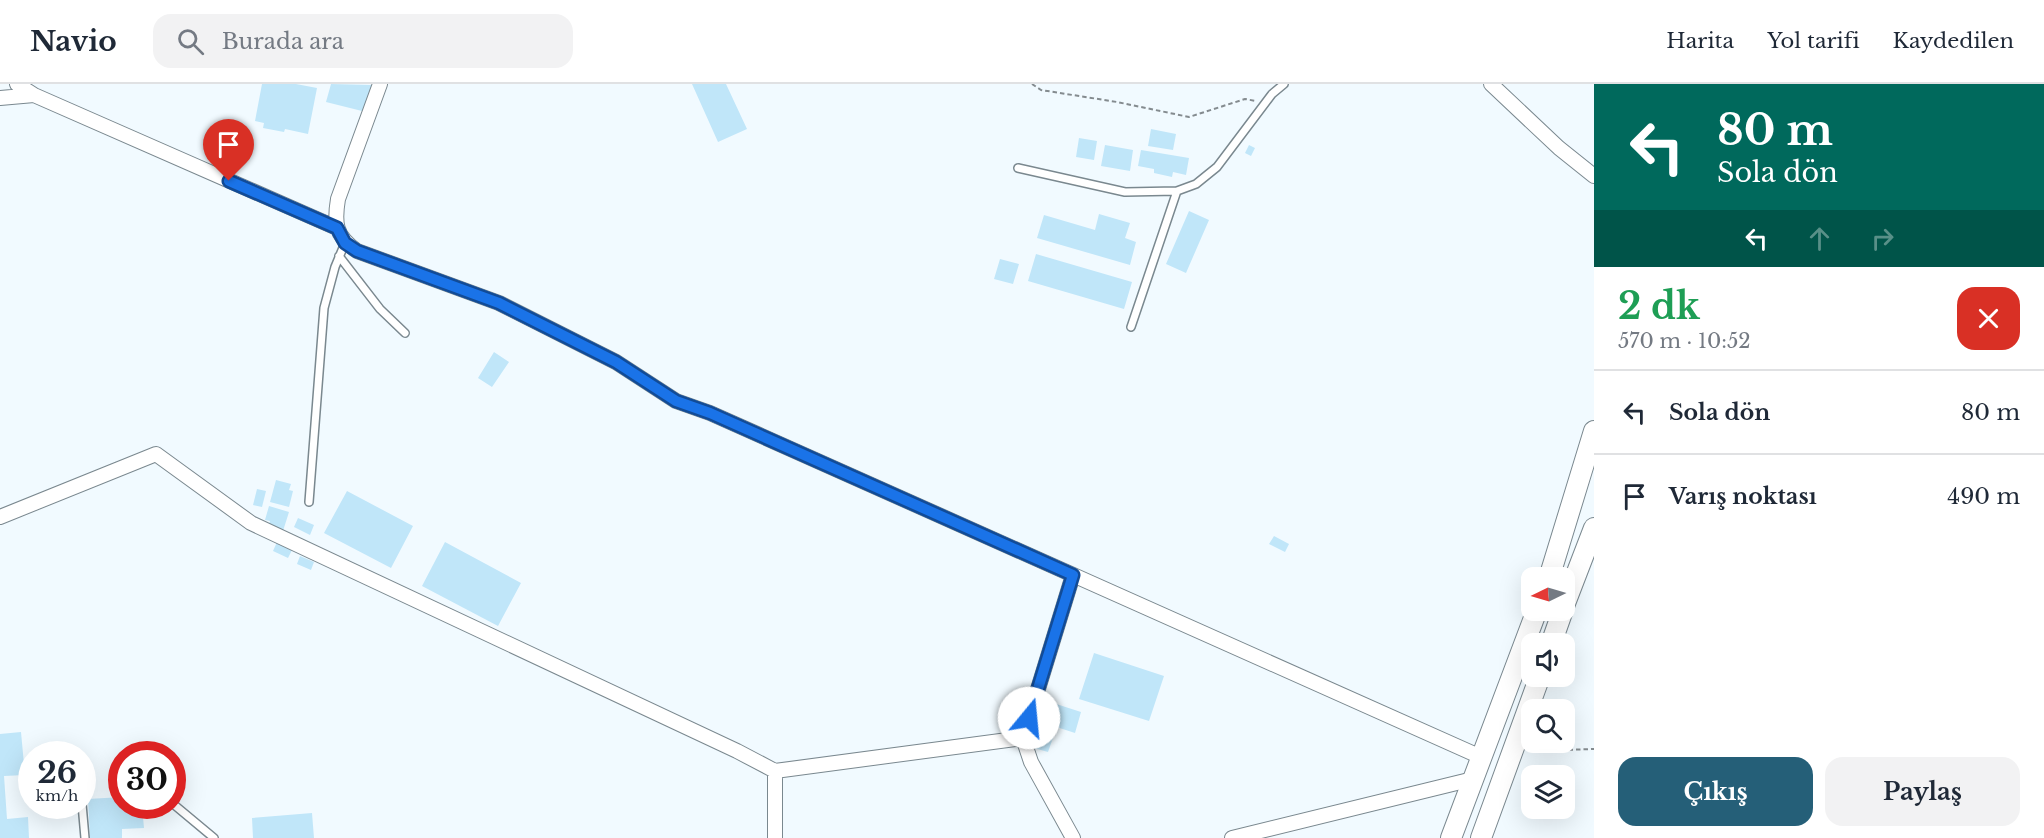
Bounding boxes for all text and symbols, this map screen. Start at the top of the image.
search box [153,14,573,68]
text: Navio [30,24,117,59]
icon: search [174,25,207,58]
text: Burada ara [222,28,344,55]
text: Harita [1666,28,1734,54]
text: Yol tarifi [1767,28,1860,54]
text: Kaydedilen [1893,28,2014,54]
text: 80 m [1717,104,1833,156]
icon: left [1618,108,1696,186]
pin [203,119,254,181]
icon: arrive [212,128,245,161]
text: Sola dön [1717,156,1838,189]
icon: left [1740,222,1773,255]
icon: ahead [1803,222,1836,255]
icon: right [1866,222,1899,255]
text: 2 dk [1618,284,1700,329]
button: close [1957,287,2020,350]
text: 570 m · 10:52 [1618,329,1751,353]
icon: left [1618,396,1651,429]
text: Sola dön [1669,399,1770,426]
text: 80 m [1961,399,2020,426]
icon: arrive [1618,480,1651,513]
text: Varış noktası [1669,483,1817,510]
text: 490 m [1947,483,2020,510]
north arrow [1521,567,1575,621]
map controls [1521,567,1575,819]
button: sound [1521,633,1575,687]
position arrow [997,686,1061,750]
button: search [1521,699,1575,753]
speed limit sign: 30 [108,741,186,819]
text: 26 [37,754,77,791]
button: Çıkış [1618,757,1813,826]
button: Paylaş [1825,757,2020,826]
button: layers [1521,765,1575,819]
text: km/h [36,786,78,805]

